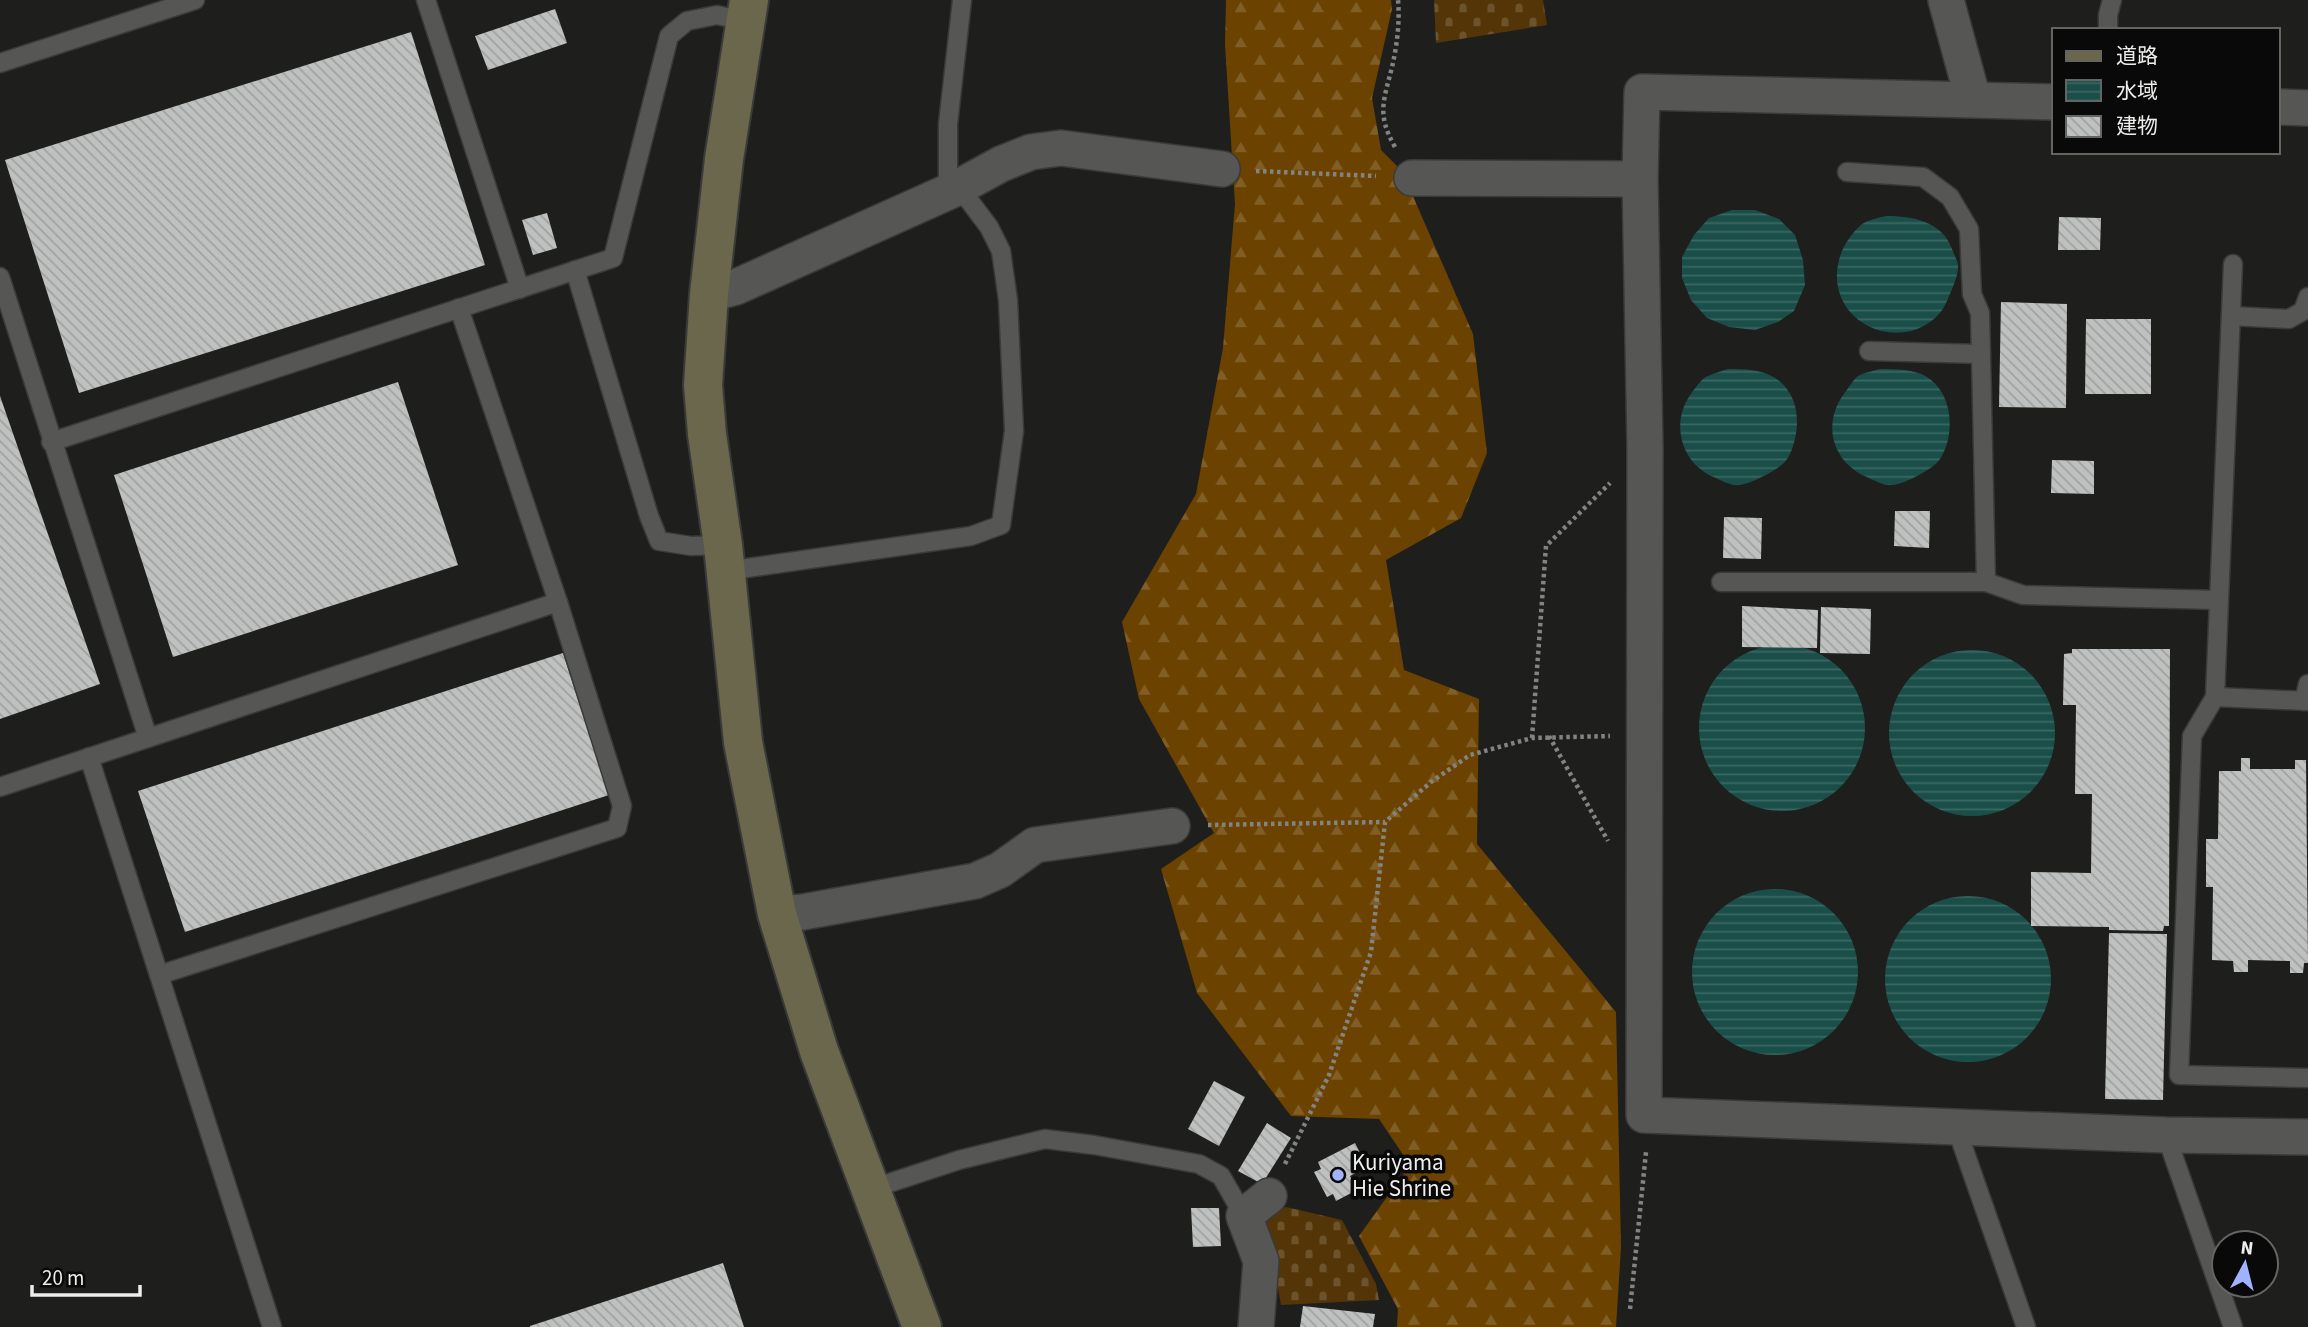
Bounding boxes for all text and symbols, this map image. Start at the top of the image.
legend [2052,28,2280,154]
text: 道路 [2116,41,2158,71]
text: 水域 [2116,76,2158,106]
text: 建物 [2116,111,2158,141]
place label: Kuriyama Hie Shrine [1352,1146,1451,1205]
marker: Kuriyama Hie Shrine [1330,1167,1346,1183]
north arrow [2210,1229,2280,1299]
text: N [2239,1234,2255,1263]
scale bar [32,1254,140,1298]
text: 20 m [42,1263,84,1293]

